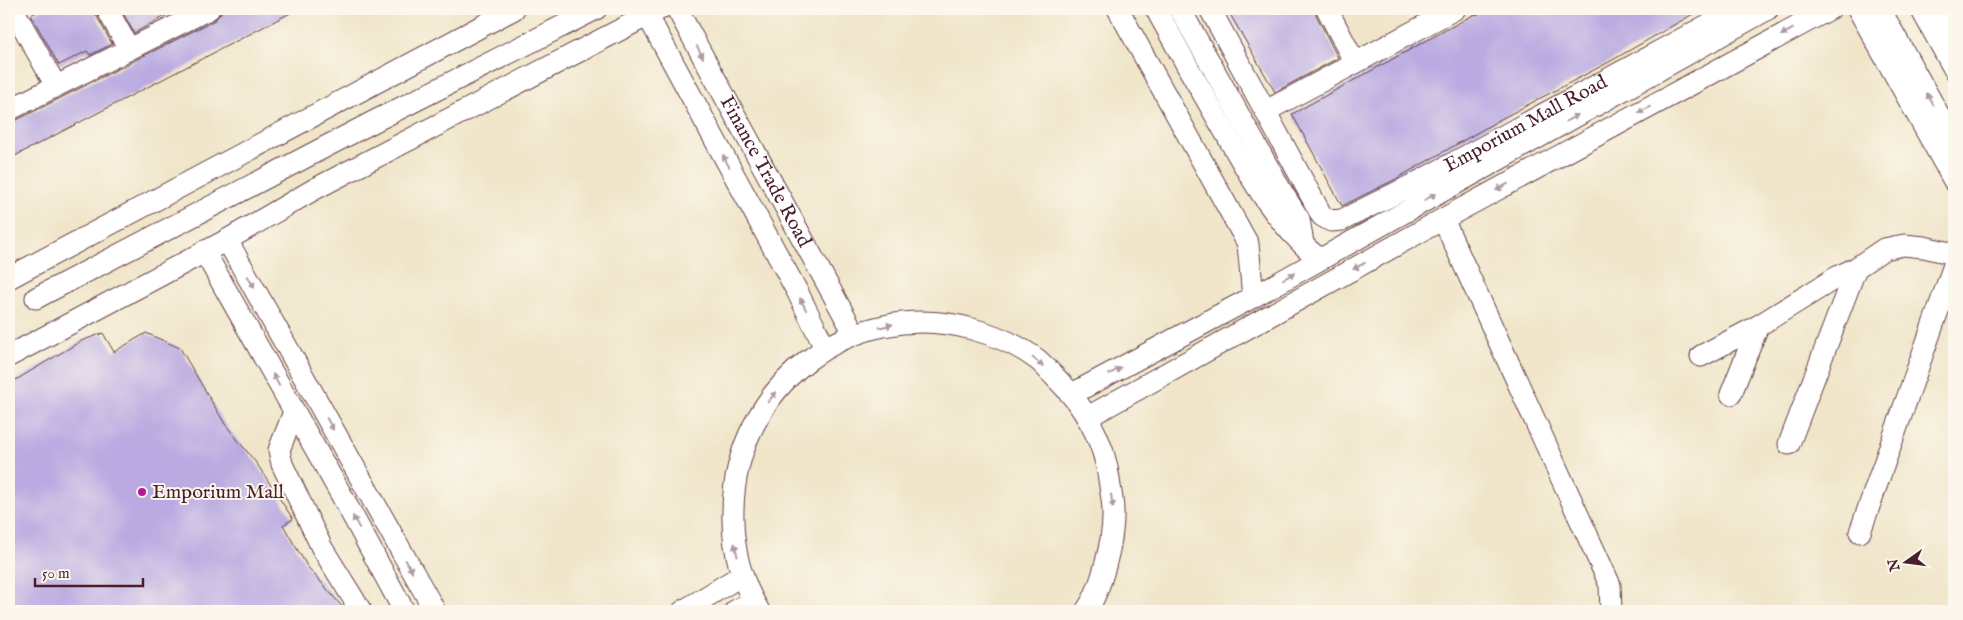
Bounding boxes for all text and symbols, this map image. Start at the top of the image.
one-way arrow [1780,28,1794,36]
one-way arrow [696,44,704,59]
street label: Emporium Mall Road [1440,69,1612,178]
street label: Finance Trade Road [714,91,817,252]
one-way arrow [1926,92,1935,106]
one-way arrow [1638,105,1651,114]
one-way arrow [1565,114,1580,122]
one-way arrow [722,154,730,168]
one-way arrow [1494,183,1509,191]
one-way arrow [1423,193,1438,201]
one-way arrow [1353,261,1366,270]
one-way arrow [1282,272,1295,281]
one-way arrow [246,275,255,289]
one-way arrow [799,297,807,311]
one-way arrow [878,322,893,330]
one-way arrow [1032,356,1045,367]
one-way arrow [1108,367,1122,375]
one-way arrow [272,374,281,387]
one-way arrow [766,390,777,403]
one-way arrow [326,417,334,431]
place label: Emporium Mall [152,480,285,505]
marker: Emporium Mall [136,486,148,498]
one-way arrow [1108,493,1116,509]
one-way arrow [352,515,360,529]
north arrow [1880,538,1930,588]
one-way arrow [732,542,740,557]
scale bar [35,555,142,587]
text: N [1884,557,1905,574]
one-way arrow [405,559,414,572]
text: 50 m [42,564,70,583]

